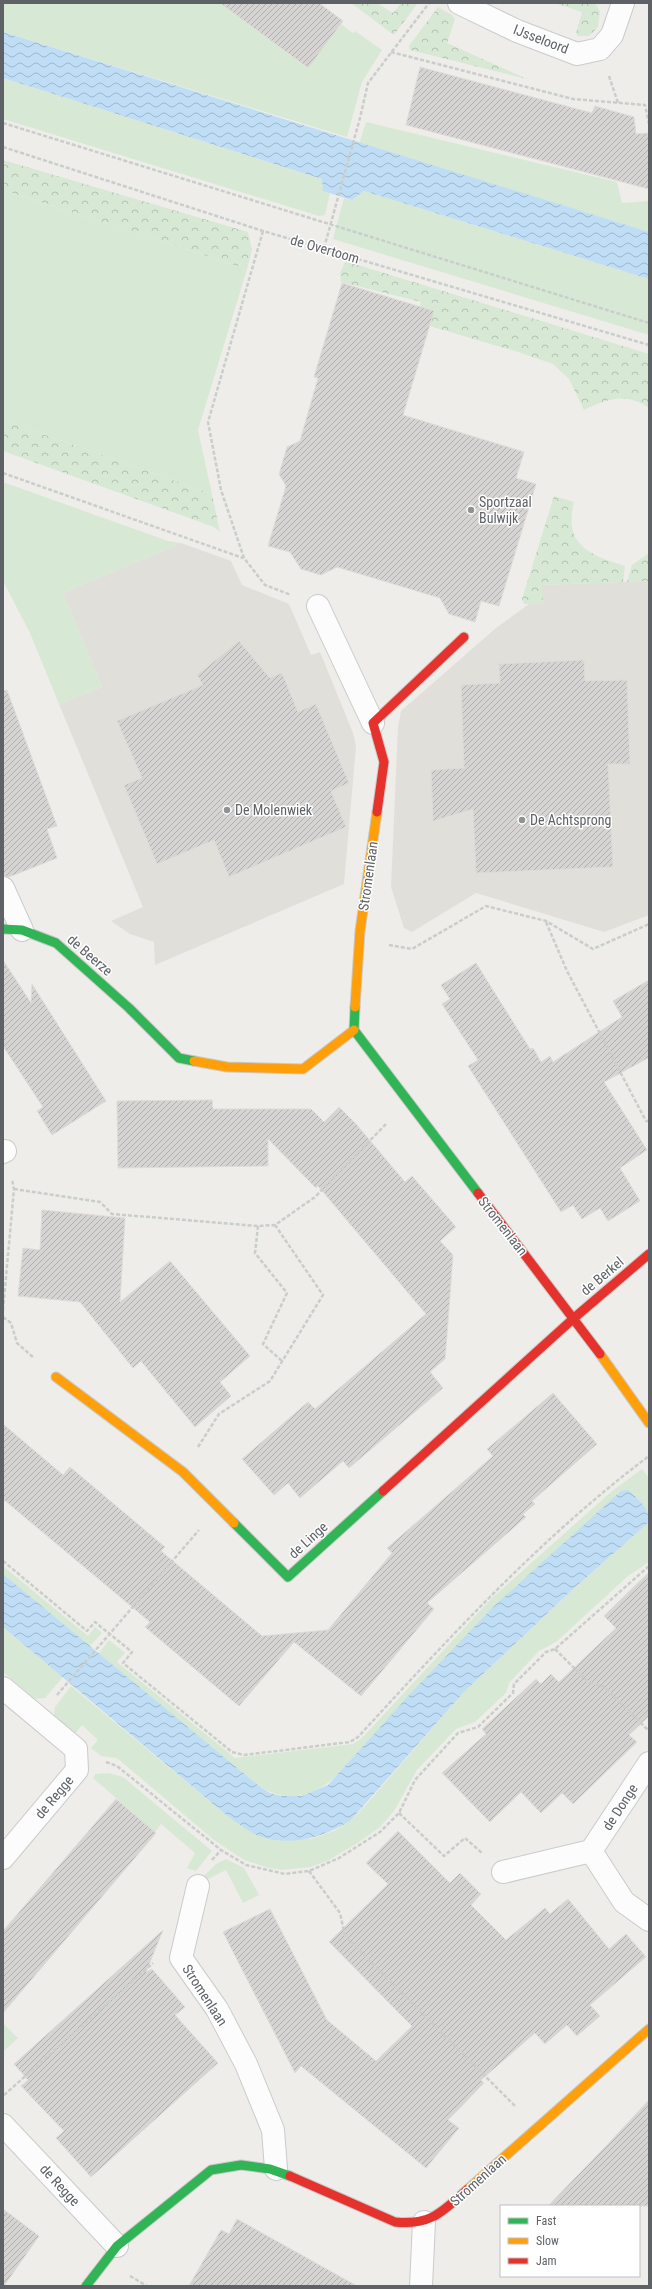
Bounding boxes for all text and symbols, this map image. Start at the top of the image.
street label: IJsseloord [511,21,571,57]
street label: de Overtoom [289,232,361,266]
place label: Sportzaal Bulwijk [479,494,532,526]
marker: Sportzaal Bulwijk [466,505,476,515]
place label: De Molenwiek [235,802,313,818]
marker: De Molenwiek [222,805,232,815]
place label: De Achtsprong [530,812,611,828]
marker: De Achtsprong [517,815,527,825]
street label: Stromenlaan [355,840,381,912]
street label: de Beerze [64,931,116,979]
street label: Stromenlaan [475,1194,531,1258]
street label: de Berkel [577,1253,627,1299]
street label: de Linge [285,1518,331,1562]
street label: de Regge [31,1772,77,1822]
street label: de Donge [599,1780,641,1833]
street label: Stromenlaan [179,1961,231,2029]
street label: Stromenlaan [447,2151,509,2209]
street label: de Regge [37,2161,84,2209]
legend [500,2205,640,2277]
text: Fast [536,2214,557,2228]
text: Slow [536,2234,559,2248]
text: Jam [536,2254,557,2268]

